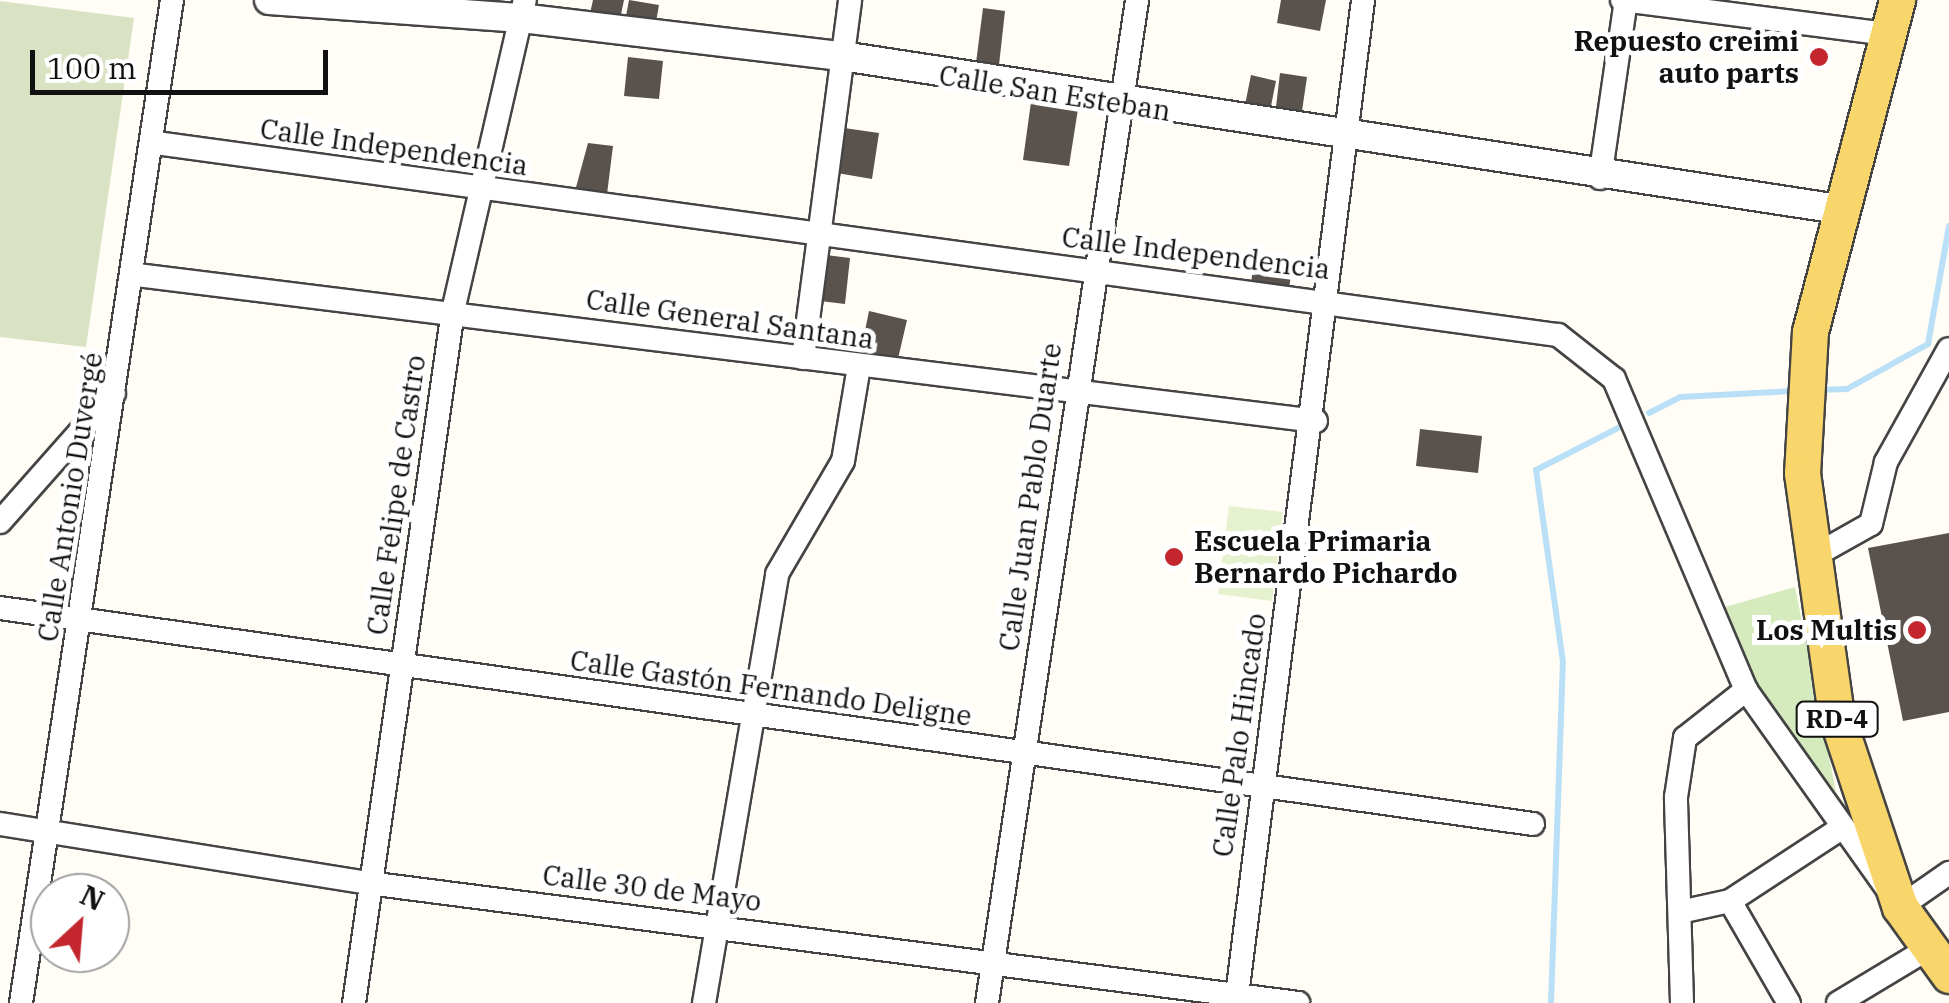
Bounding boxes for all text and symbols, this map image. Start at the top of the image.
place label: Repuesto creimi auto parts [1574,24,1799,90]
scale bar [35,30,332,92]
marker: Repuesto creimi auto parts [1808,46,1830,68]
text: 100 m [47,48,137,87]
street label: Calle San Esteban [937,58,1173,128]
street label: Calle Independencia [258,112,530,182]
street label: Calle Independencia [1060,220,1332,286]
street label: Calle General Santana [584,282,876,356]
street label: Calle Juan Pablo Duarte [992,341,1068,653]
street label: Calle Antonio Duvergé [31,350,109,644]
street label: Calle Felipe de Castro [360,353,432,637]
place label: Escuela Primaria Bernardo Pichardo [1194,524,1458,590]
marker: Escuela Primaria Bernardo Pichardo [1163,546,1185,568]
street label: Calle Palo Hincado [1205,611,1273,859]
place label: Los Multis [1756,613,1897,647]
marker: Los Multis [1906,619,1928,641]
street label: Calle Gastón Fernando Deligne [568,643,974,733]
road number: RD-4 [1794,699,1880,739]
street label: Calle 30 de Mayo [541,858,763,918]
north arrow [30,873,130,973]
text: N [74,876,111,919]

